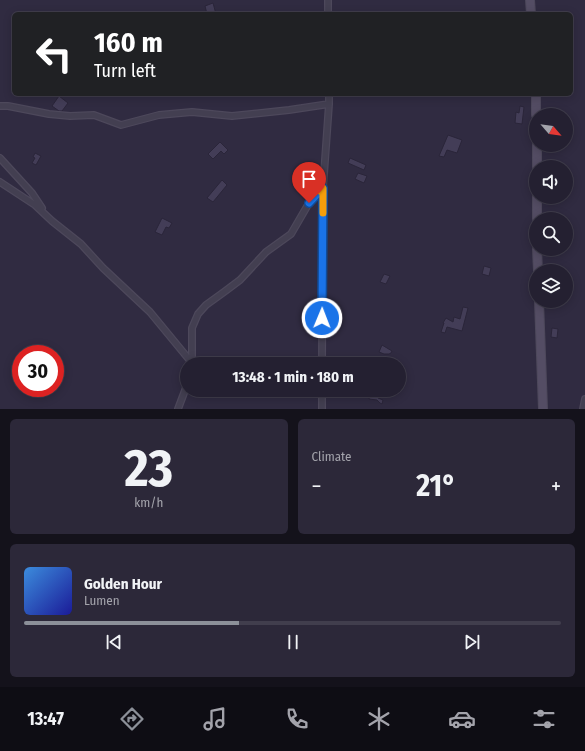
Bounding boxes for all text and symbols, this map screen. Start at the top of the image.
text: 160 m [94,26,163,59]
icon: left [28,28,80,80]
text: Turn left [94,60,156,82]
north arrow [529,108,573,152]
map controls [529,108,573,308]
button: sound [529,160,573,204]
pin [292,162,326,203]
icon: arrive [298,168,320,190]
button: search [529,212,573,256]
button: layers [529,264,573,308]
position arrow [301,297,343,339]
speed limit sign: 30 [12,345,64,397]
text: 13:48 · 1 min · 180 m [232,368,354,386]
text: 23 [124,437,173,500]
text: Climate [312,449,352,464]
text: 21° [416,468,456,504]
text: − [312,473,321,500]
text: + [551,473,561,500]
text: km/h [134,495,163,510]
text: Golden Hour [84,575,162,593]
text: Lumen [84,593,120,608]
icon: previous [103,631,125,653]
icon: pause [282,631,304,653]
icon: next [461,631,483,653]
icon: directions [118,705,146,733]
icon: music [201,705,229,733]
icon: phone [283,705,311,733]
icon: climate [365,705,393,733]
icon: car [448,705,476,733]
icon: filters [530,705,558,733]
text: 13:47 [27,708,64,730]

